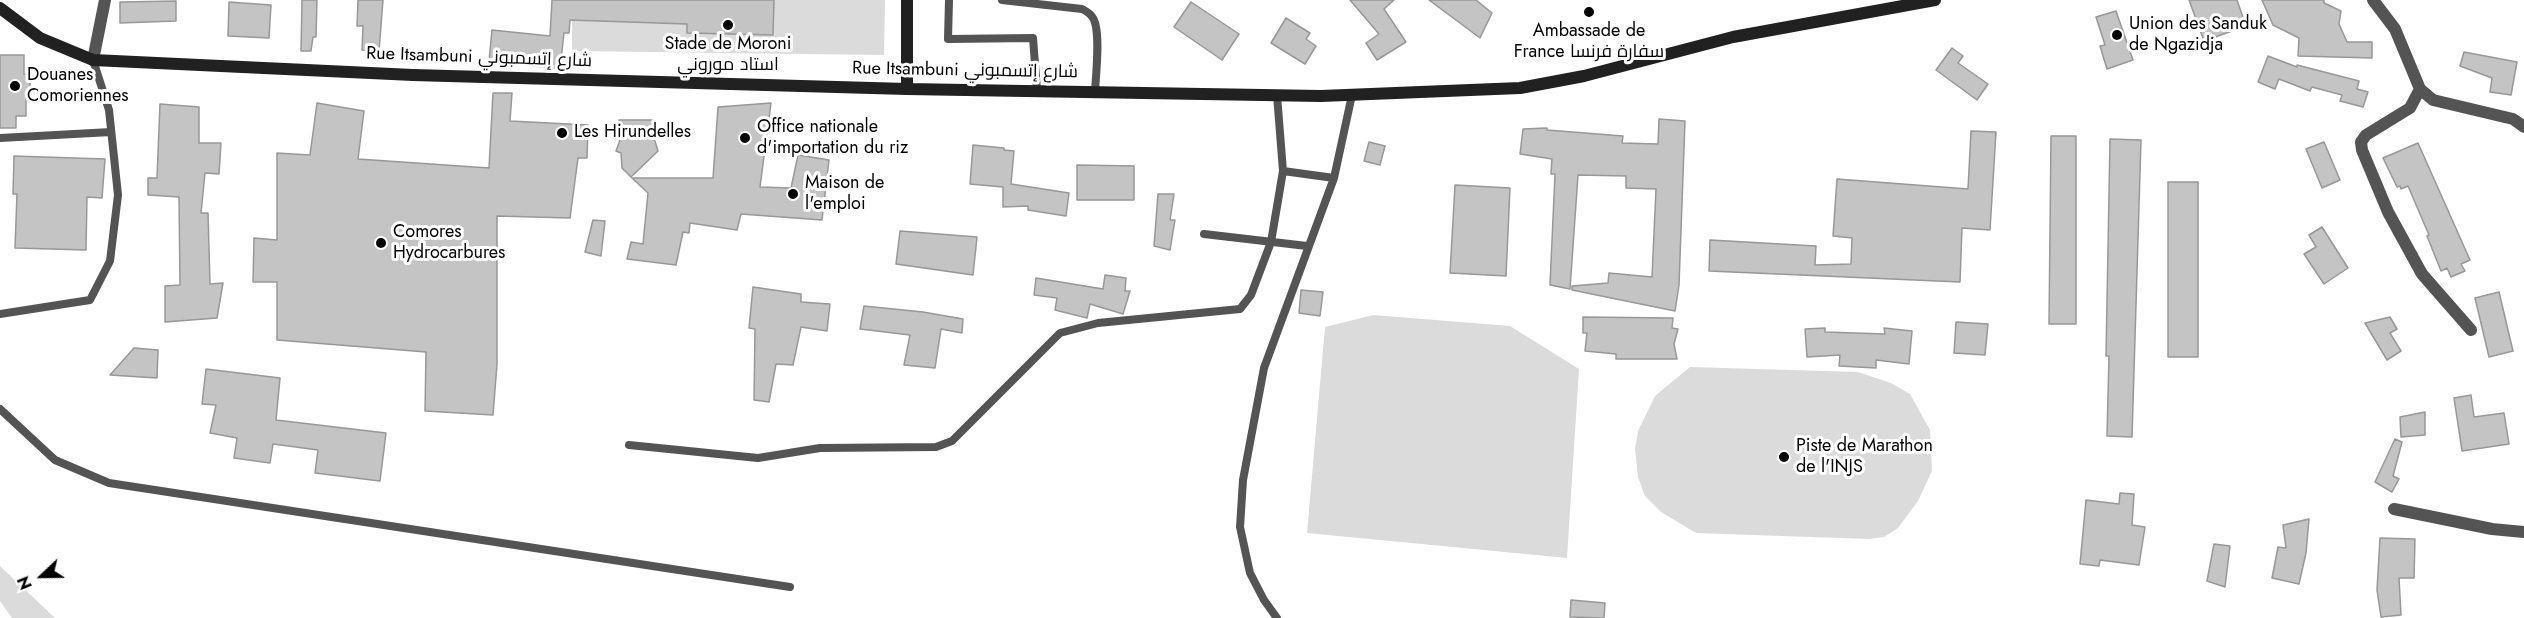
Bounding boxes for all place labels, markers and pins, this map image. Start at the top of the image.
marker: Ambassade de France سفارة فرنسا [1582,5,1596,19]
place label: Union des Sanduk de Ngazidja [2129,14,2267,57]
marker: Stade de Moroni استاد موروني [721,18,735,32]
place label: Ambassade de France سفارة فرنسا [1514,21,1664,63]
marker: Union des Sanduk de Ngazidja [2110,28,2124,42]
place label: Stade de Moroni استاد موروني [665,34,791,76]
place label: Douanes Comoriennes [27,65,129,107]
marker: Douanes Comoriennes [8,79,22,93]
place label: Office nationale d'importation du riz [757,117,908,160]
place label: Les Hirundelles [574,122,691,144]
marker: Les Hirundelles [555,126,569,140]
marker: Office nationale d'importation du riz [738,131,752,145]
place label: Maison de l'emploi [805,173,884,216]
marker: Maison de l'emploi [786,187,800,201]
place label: Comores Hydrocarbures [393,222,505,264]
marker: Comores Hydrocarbures [374,236,388,250]
place label: Piste de Marathon de l'INJS [1796,436,1933,478]
marker: Piste de Marathon de l'INJS [1777,450,1791,464]

